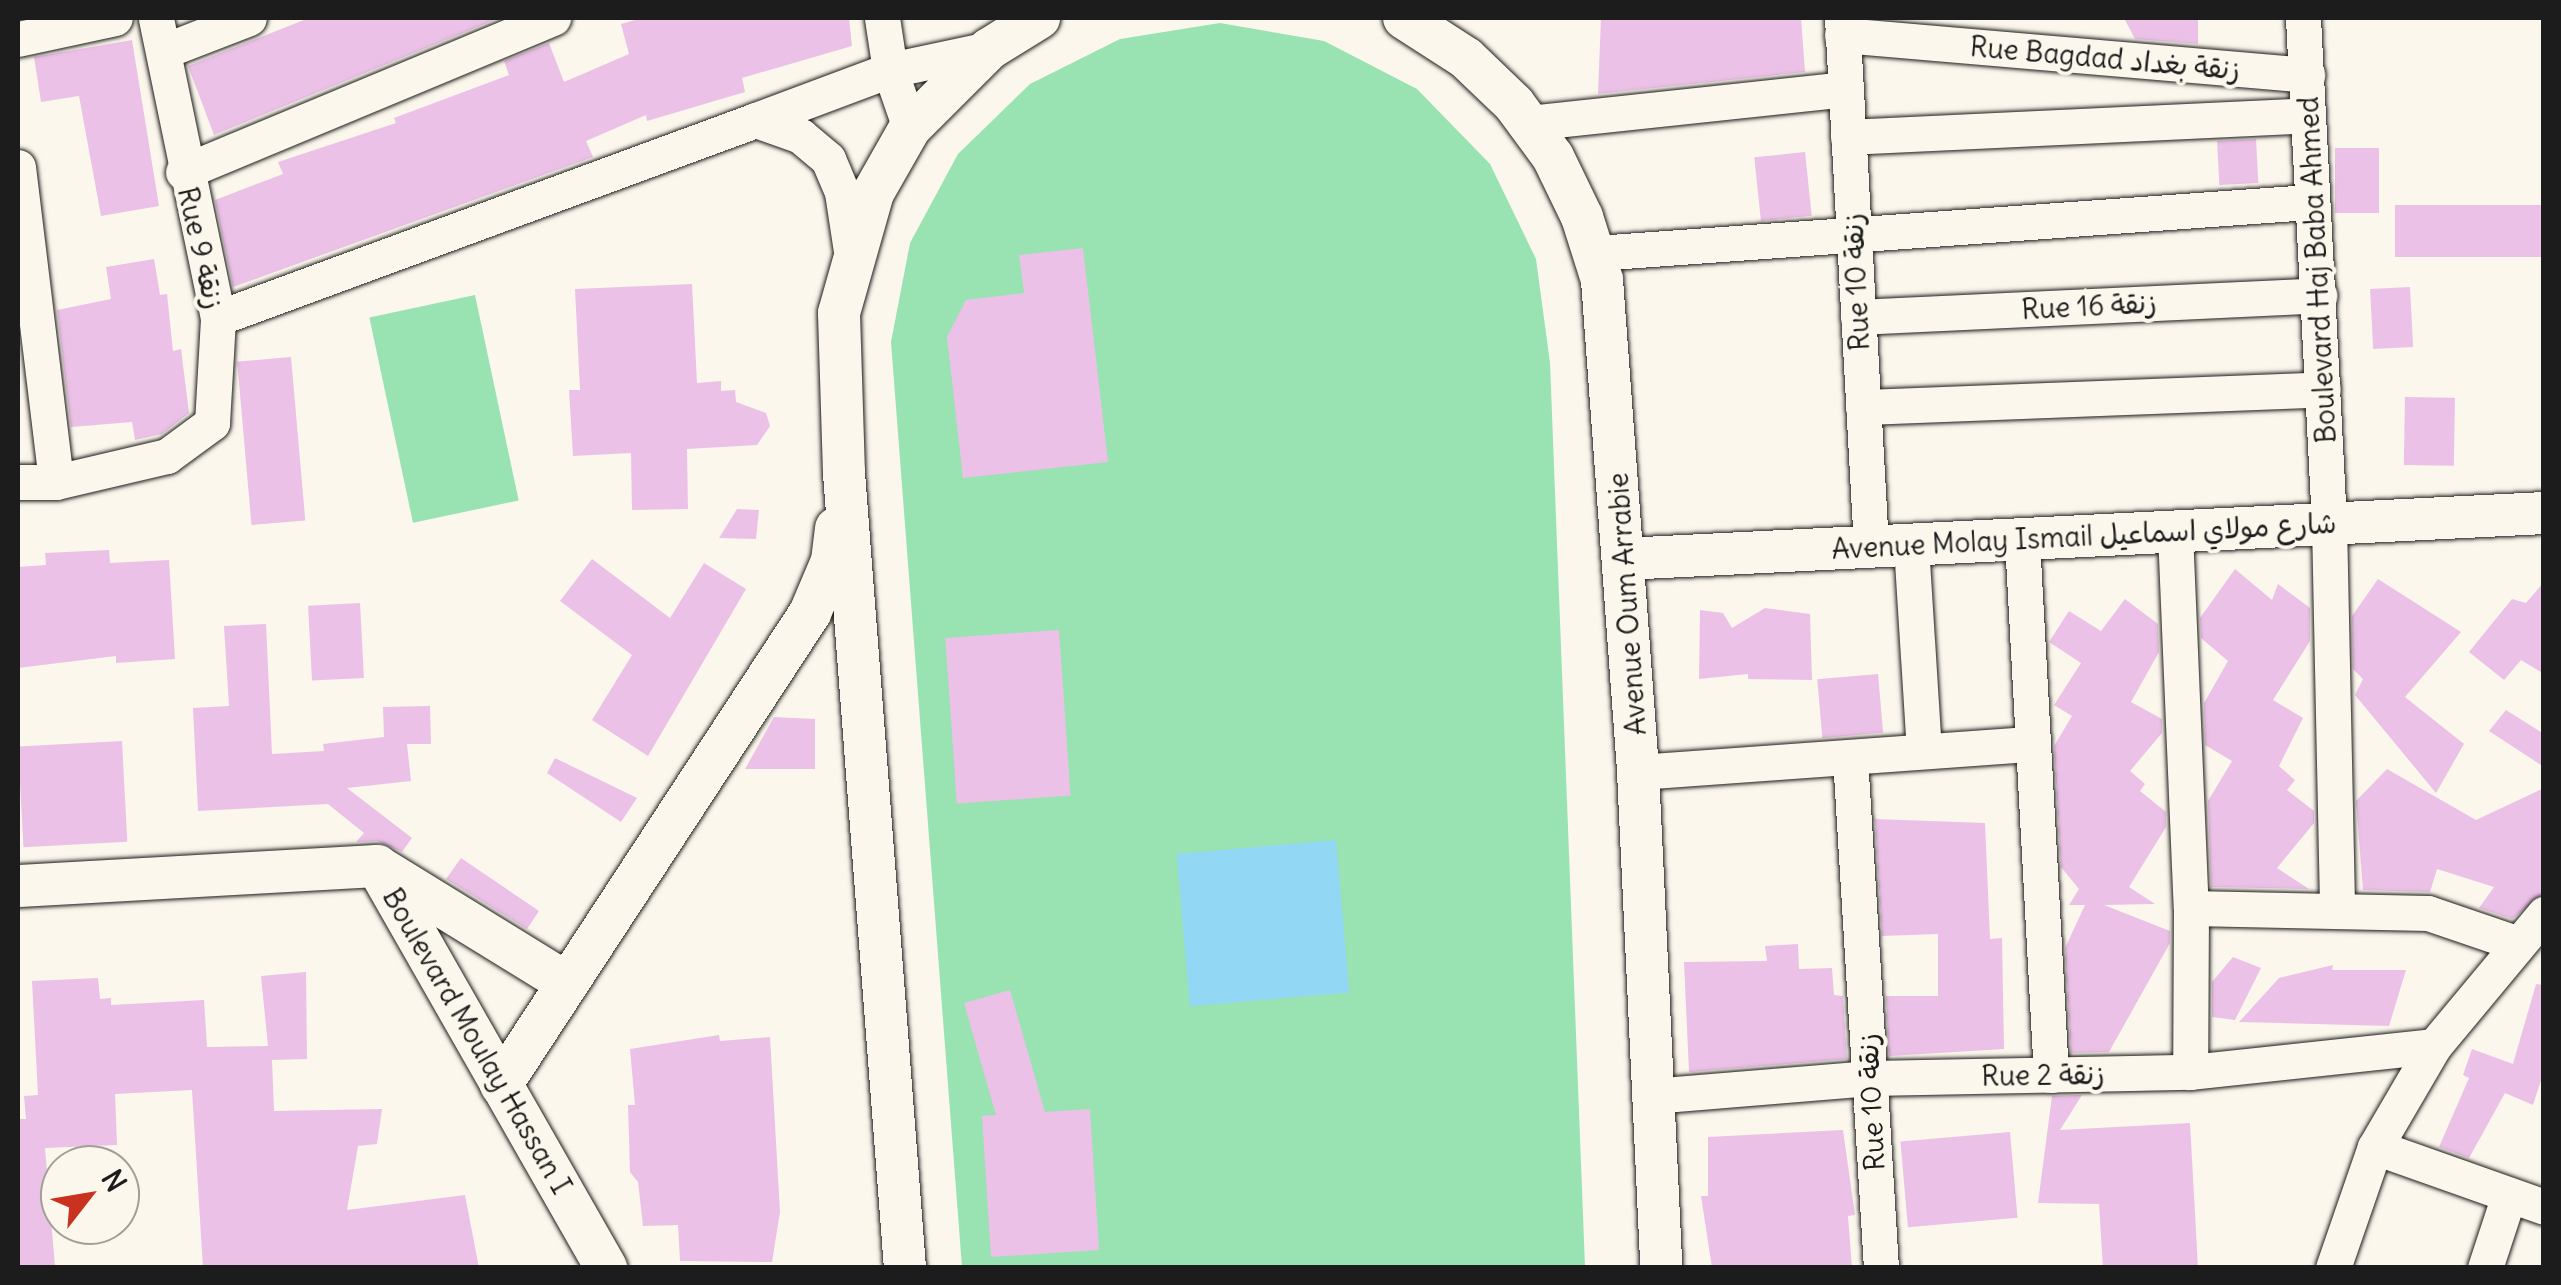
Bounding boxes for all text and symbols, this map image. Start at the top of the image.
street label: Rue Bagdad زنقة بغداد [1969,29,2241,87]
street label: Boulevard Haj Baba Ahmed [2291,96,2343,444]
street label: Rue 9 زنقة [171,184,231,312]
street label: Rue 10 زنقة [1836,212,1876,352]
street label: Rue 16 زنقة [2020,286,2158,326]
street label: Avenue Oum Arrabie [1601,472,1653,736]
street label: Avenue Molay Ismail شارع مولاي اسماعيل [1831,506,2337,566]
street label: Boulevard Moulay Hassan I [376,882,578,1200]
street label: Rue 10 زنقة [1851,1032,1891,1172]
street label: Rue 2 زنقة [1981,1057,2105,1093]
north arrow [40,1145,140,1245]
text: N [94,1163,134,1198]

